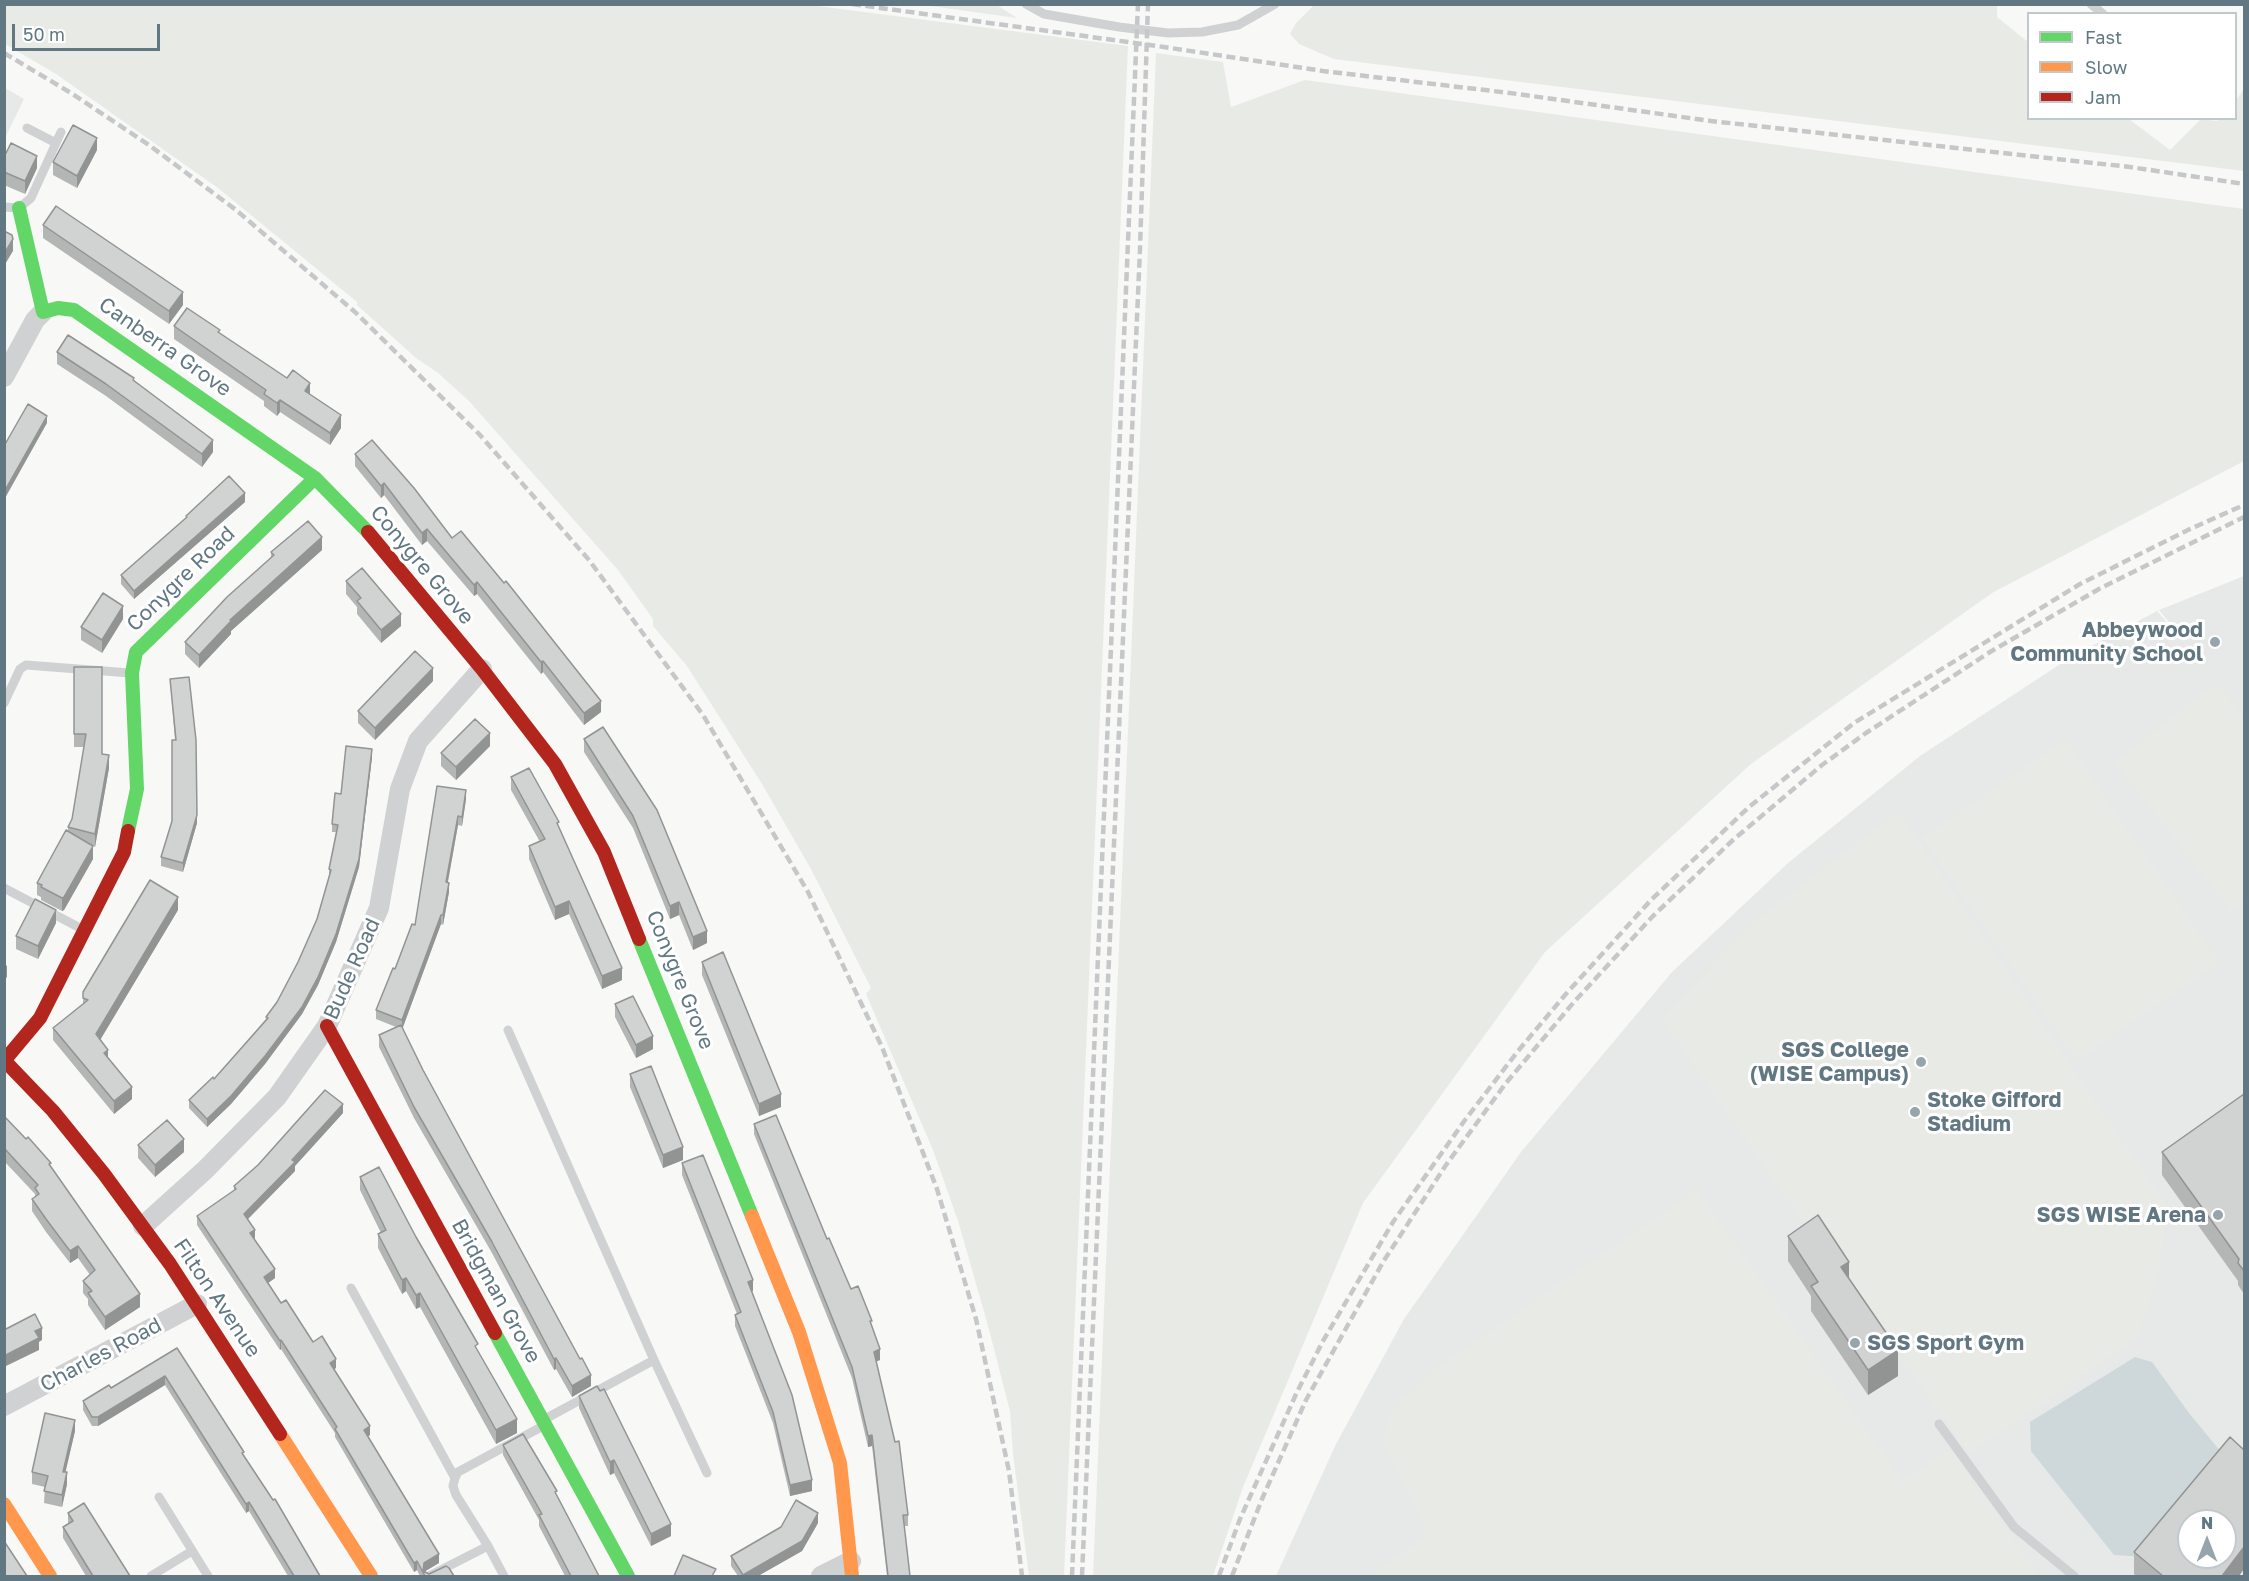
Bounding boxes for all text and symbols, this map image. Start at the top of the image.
scale bar [15,12,164,50]
legend [2027,12,2237,120]
text: 50 m [23,23,65,45]
text: Fast [2085,26,2122,48]
text: Slow [2085,56,2127,78]
text: Jam [2085,86,2121,108]
street label: Canberra Grove [94,292,236,402]
street label: Conygre Grove [365,500,479,630]
street label: Conygre Road [122,521,240,637]
place label: Abbeywood Community School [2010,617,2203,667]
marker: Abbeywood Community School [2208,635,2222,649]
street label: Conygre Grove [641,907,719,1053]
street label: Bude Road [318,914,386,1024]
place label: SGS College (WISE Campus) [1750,1037,1909,1087]
marker: SGS College (WISE Campus) [1914,1055,1928,1069]
place label: Stoke Gifford Stadium [1927,1087,2061,1137]
marker: Stoke Gifford Stadium [1908,1105,1922,1119]
place label: SGS WISE Arena [2037,1202,2206,1228]
marker: SGS WISE Arena [2211,1208,2225,1222]
street label: Bridgman Grove [446,1215,546,1367]
street label: Filton Avenue [168,1234,266,1362]
street label: Charles Road [36,1312,166,1398]
place label: SGS Sport Gym [1867,1330,2024,1356]
marker: SGS Sport Gym [1848,1336,1862,1350]
north arrow [2177,1509,2237,1569]
text: N [2201,1513,2213,1533]

